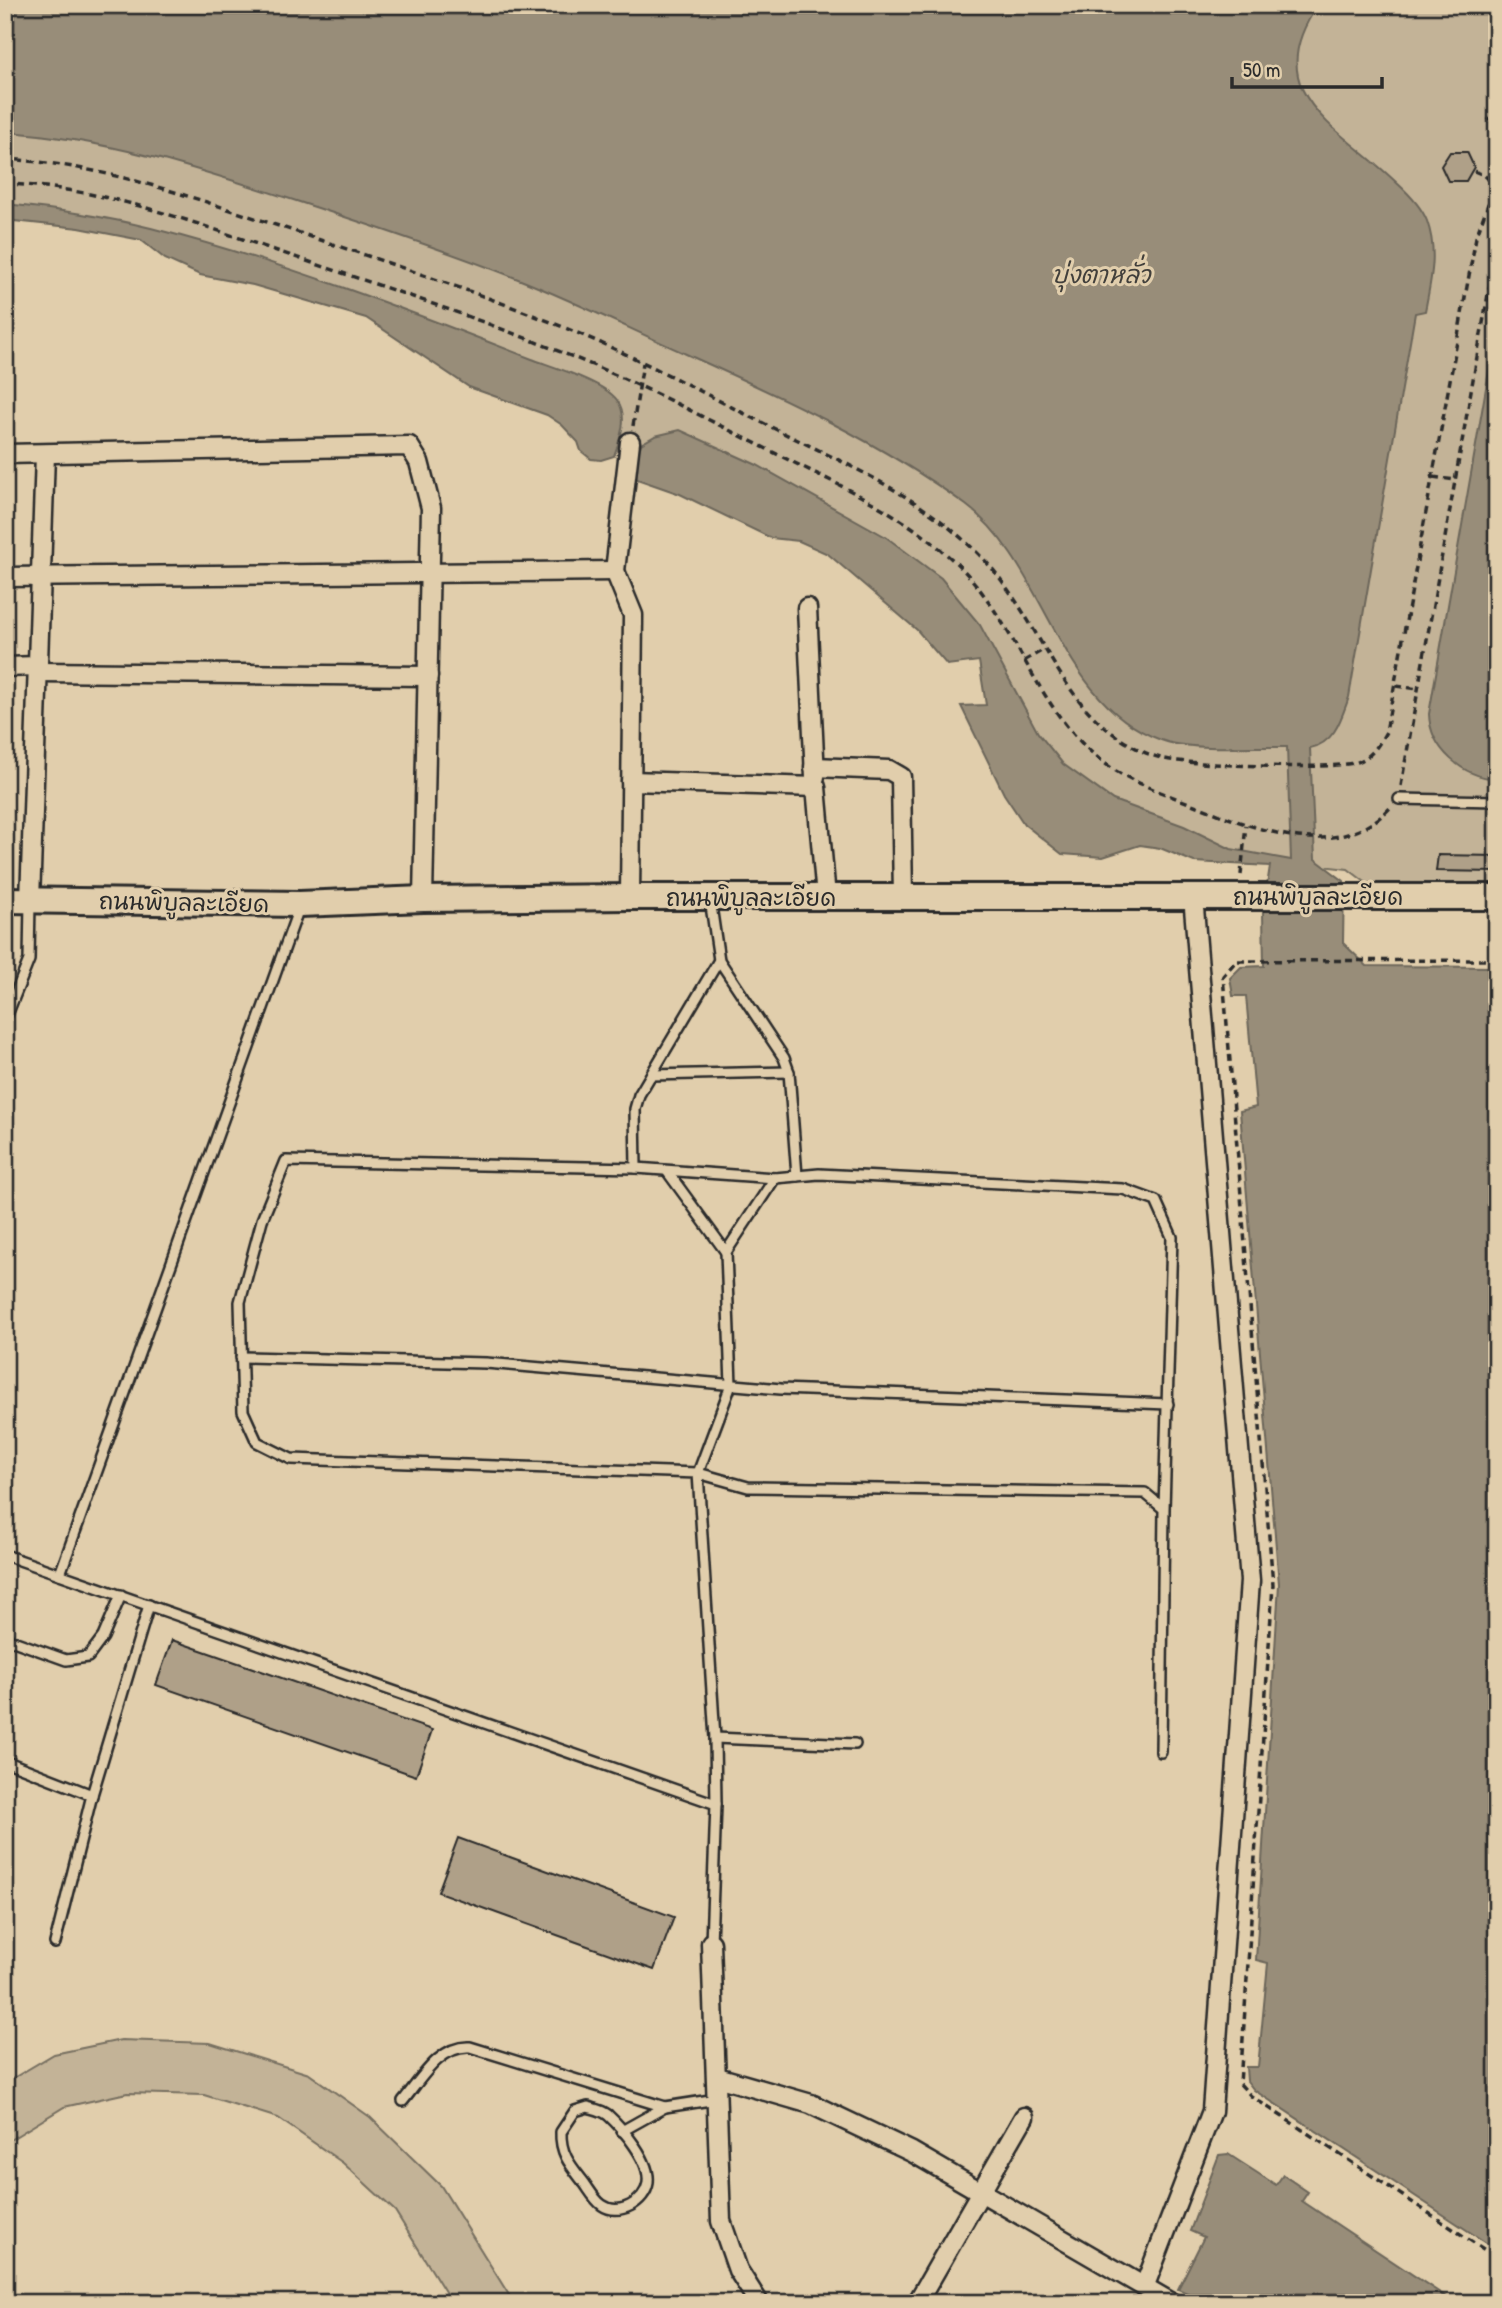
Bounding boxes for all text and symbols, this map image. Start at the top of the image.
scale bar [1232,46,1383,90]
text: 50 m [1243,55,1280,84]
water label: บุ่งตาหลั่ว [1052,254,1152,293]
street label: ถนนพิบูลละเอียด [1233,881,1403,915]
street label: ถนนพิบูลละเอียด [666,882,836,916]
street label: ถนนพิบูลละเอียด [99,885,269,922]

